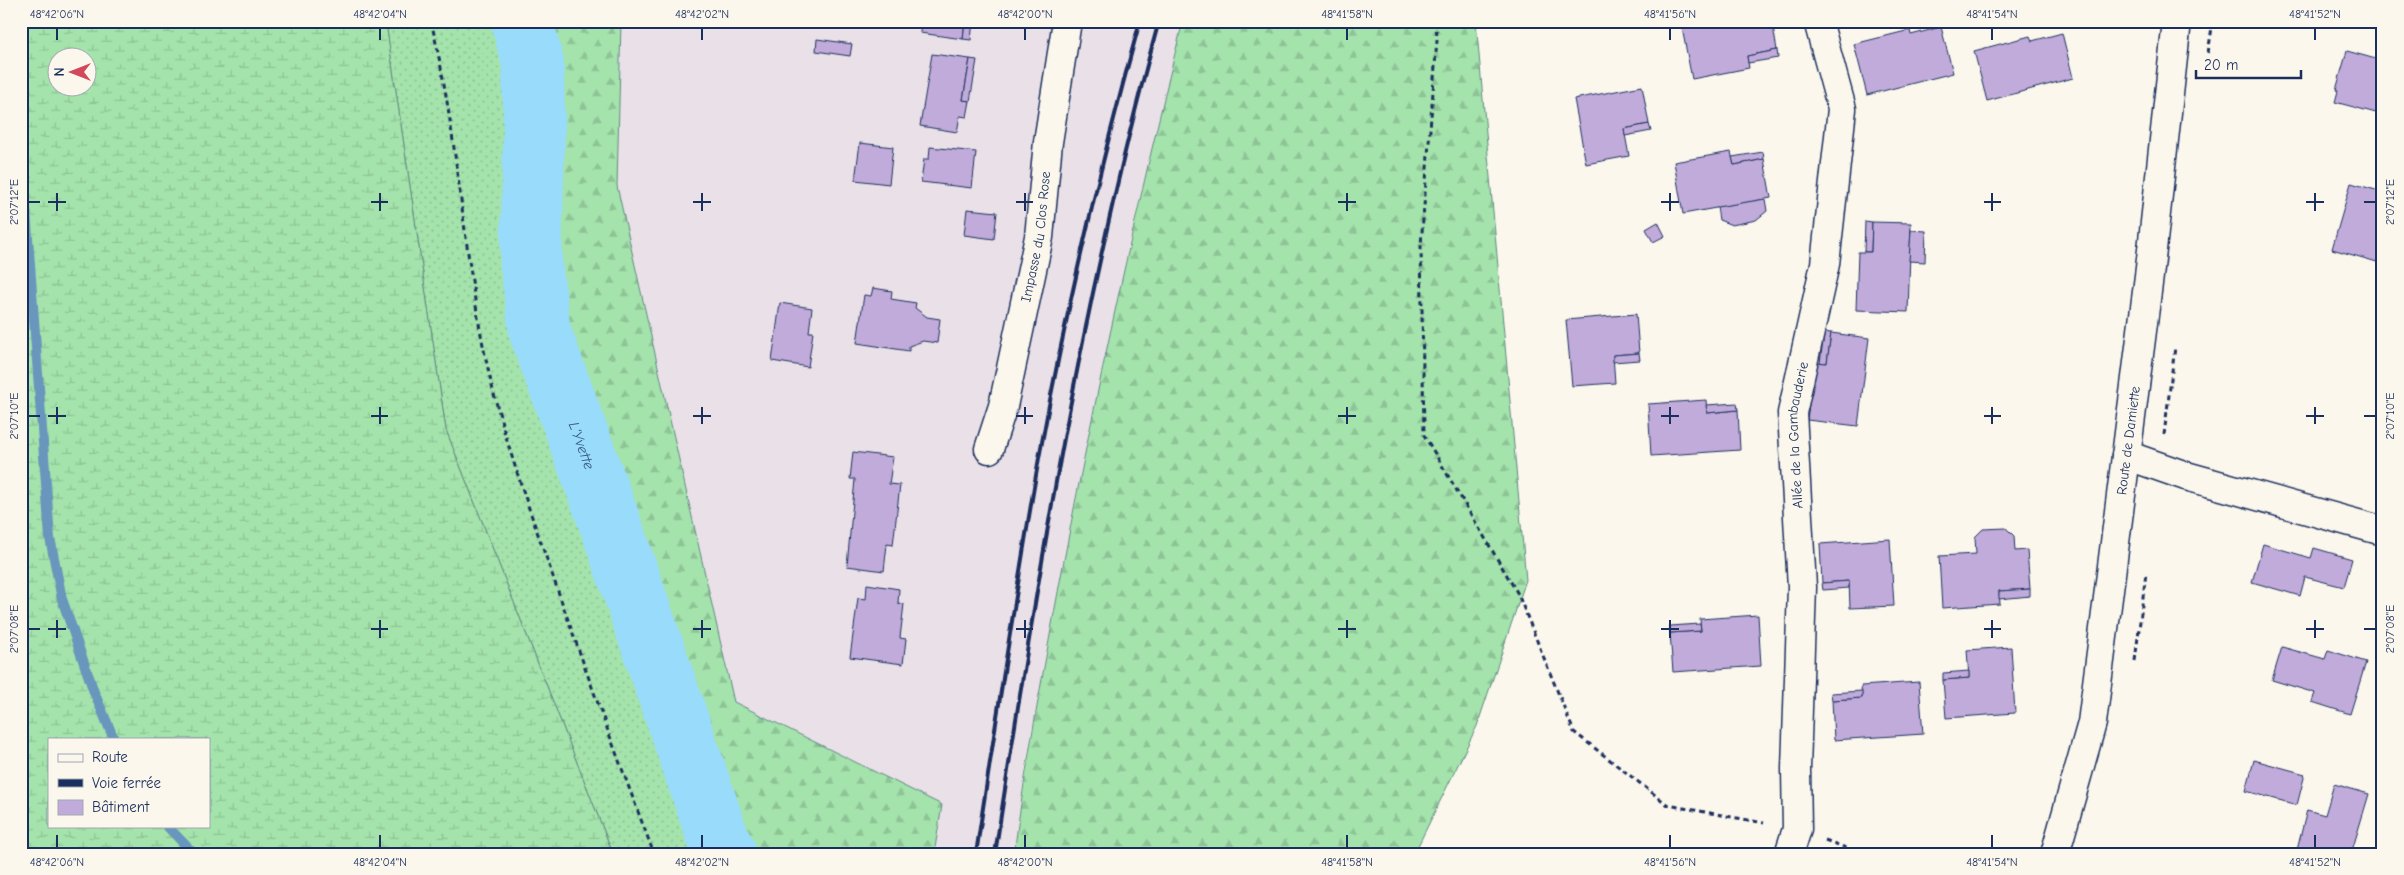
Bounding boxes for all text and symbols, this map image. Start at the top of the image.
text: 48°42'06"N [30,7,84,21]
text: 48°42'04"N [353,7,407,21]
text: 48°42'02"N [675,7,729,21]
text: 48°42'00"N [997,7,1053,21]
text: 48°41'58"N [1321,7,1373,21]
text: 48°41'56"N [1644,7,1696,21]
text: 48°41'54"N [1966,7,2018,21]
text: 48°41'52"N [2289,7,2341,21]
north arrow [48,48,98,98]
scale bar [2196,48,2302,80]
text: 20 m [2204,56,2238,74]
text: N [51,67,68,77]
street label: Impasse du Clos Rose [1017,170,1054,303]
text: 2°07'12"E [7,179,21,225]
text: 2°07'12"E [2383,179,2397,225]
street label: Allée de la Gambauderie [1783,360,1812,509]
street label: Route de Damiette [2113,385,2143,496]
text: 2°07'10"E [7,392,21,440]
text: 2°07'10"E [2383,392,2397,440]
water label: L'Yvette [565,419,599,472]
text: 2°07'08"E [7,605,21,653]
text: 2°07'08"E [2383,605,2397,653]
legend [48,738,210,828]
text: Route [92,748,128,766]
text: Voie ferrée [92,774,161,792]
text: Bâtiment [92,798,150,816]
text: 48°42'06"N [30,855,84,869]
text: 48°42'04"N [353,855,407,869]
text: 48°42'02"N [675,855,729,869]
text: 48°42'00"N [997,855,1053,869]
text: 48°41'58"N [1321,855,1373,869]
text: 48°41'56"N [1644,855,1696,869]
text: 48°41'54"N [1966,855,2018,869]
text: 48°41'52"N [2289,855,2341,869]

